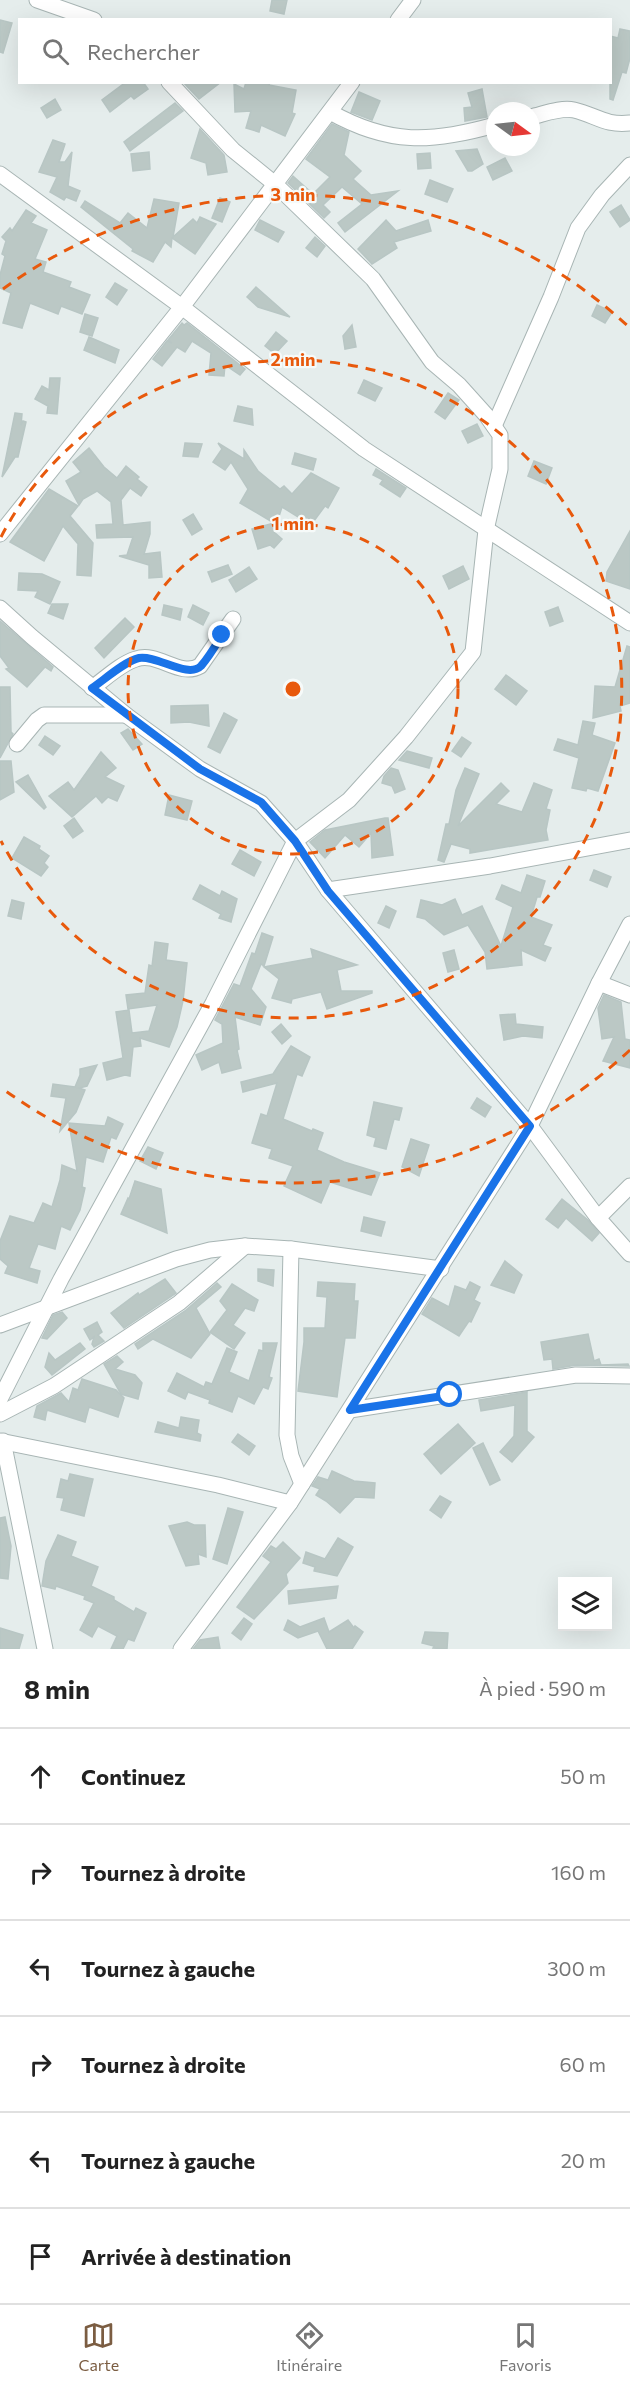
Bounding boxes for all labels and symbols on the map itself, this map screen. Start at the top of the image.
north arrow [486,102,540,156]
text: 3 min [270,183,316,205]
text: 2 min [271,348,315,370]
text: 1 min [272,512,314,534]
route end [208,621,234,647]
centre of rings [283,679,303,699]
route start [436,1381,462,1407]

